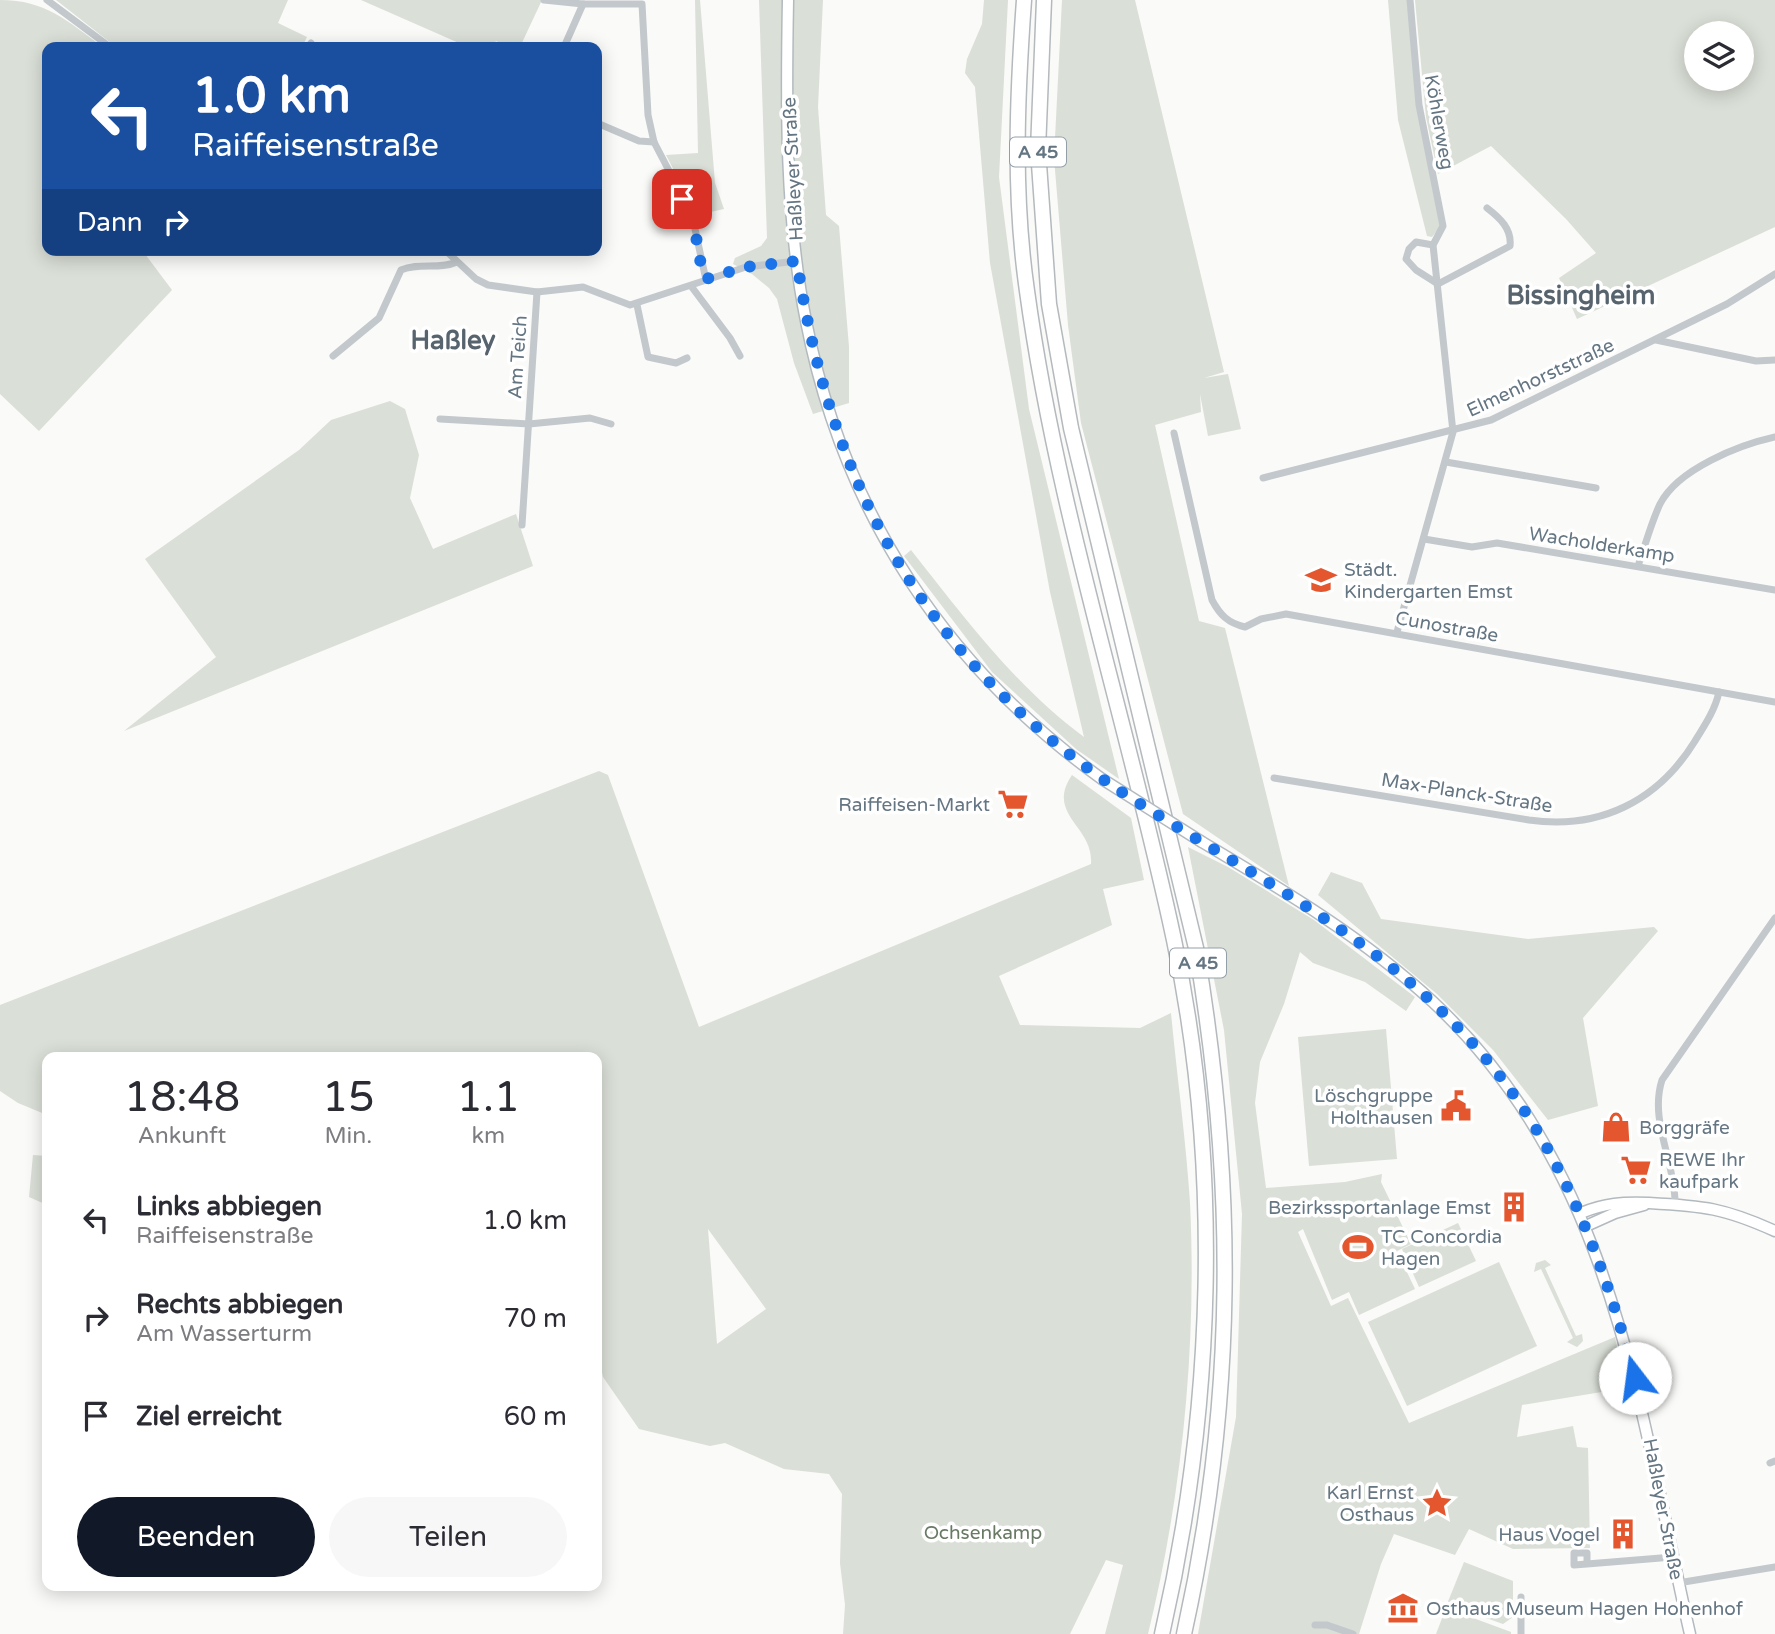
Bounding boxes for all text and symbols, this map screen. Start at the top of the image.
map controls [1684,21,1754,91]
button: layers [1684,21,1754,91]
text: 1.0 km [192,67,351,126]
icon: left [77,70,168,161]
street label: Köhlerweg [1420,73,1458,171]
street label: Haßleyer Straße [778,97,808,241]
text: Raiffeisenstraße [192,127,439,165]
road number: A 45 [1010,138,1066,167]
pin [652,169,712,229]
icon: arrive [663,180,701,218]
icon: right [157,203,195,241]
text: Dann [77,207,143,238]
district label: Bissingheim [1507,280,1655,311]
street label: Am Teich [504,314,532,400]
district label: Haßley [410,325,496,356]
street label: Elmenhorststraße [1463,334,1618,422]
street label: Wacholderkamp [1527,523,1676,567]
place label: Städt. Kindergarten Emst [1344,559,1513,603]
school or university icon: Städt. Kindergarten Emst [1304,563,1338,597]
street label: Cunostraße [1394,607,1500,647]
street label: Max-Planck-Straße [1380,769,1554,817]
supermarket icon: Raiffeisen-Markt [996,787,1030,821]
place label: Raiffeisen-Markt [838,794,990,816]
road number: A 45 [1170,948,1226,978]
text: 18:48 [124,1072,240,1123]
text: 15 [322,1072,375,1123]
text: 1.1 [457,1072,520,1123]
place label: Löschgruppe Holthausen [1314,1085,1433,1129]
public building icon: Löschgruppe Holthausen [1439,1089,1473,1123]
shop icon: Borggräfe [1599,1110,1633,1144]
place label: Borggräfe [1639,1117,1730,1139]
text: Ankunft [138,1122,226,1150]
text: Min. [325,1122,372,1150]
text: km [472,1122,505,1150]
place label: REWE Ihr kaufpark [1659,1149,1746,1193]
supermarket icon: REWE Ihr kaufpark [1619,1153,1653,1187]
building icon: Bezirkssportanlage Emst [1497,1190,1531,1224]
text: Links abbiegen [136,1191,322,1222]
place label: Bezirkssportanlage Emst [1268,1197,1491,1219]
icon: left [77,1201,115,1239]
text: 1.0 km [483,1205,567,1236]
text: Raiffeisenstraße [136,1222,313,1250]
place label: TC Concordia Hagen [1381,1226,1502,1270]
sports icon: TC Concordia Hagen [1341,1230,1375,1264]
text: Rechts abbiegen [136,1289,343,1320]
icon: right [77,1299,115,1337]
text: 70 m [504,1303,567,1334]
text: Am Wasserturm [136,1320,312,1348]
position arrow [1598,1341,1672,1415]
icon: arrive [77,1397,115,1435]
text: Ziel erreicht [136,1401,282,1432]
text: 60 m [504,1401,567,1432]
street label: Haßleyer Straße [1639,1437,1688,1582]
place label: Karl Ernst Osthaus [1327,1482,1414,1526]
place icon: Karl Ernst Osthaus [1420,1486,1454,1520]
button: Beenden [77,1497,315,1577]
button: Teilen [329,1497,567,1577]
building icon: Haus Vogel [1606,1517,1640,1551]
park label: Ochsenkamp [924,1522,1042,1544]
place label: Haus Vogel [1498,1524,1600,1546]
museum icon: Osthaus Museum Hagen Hohenhof [1386,1591,1420,1625]
place label: Osthaus Museum Hagen Hohenhof [1426,1598,1744,1620]

